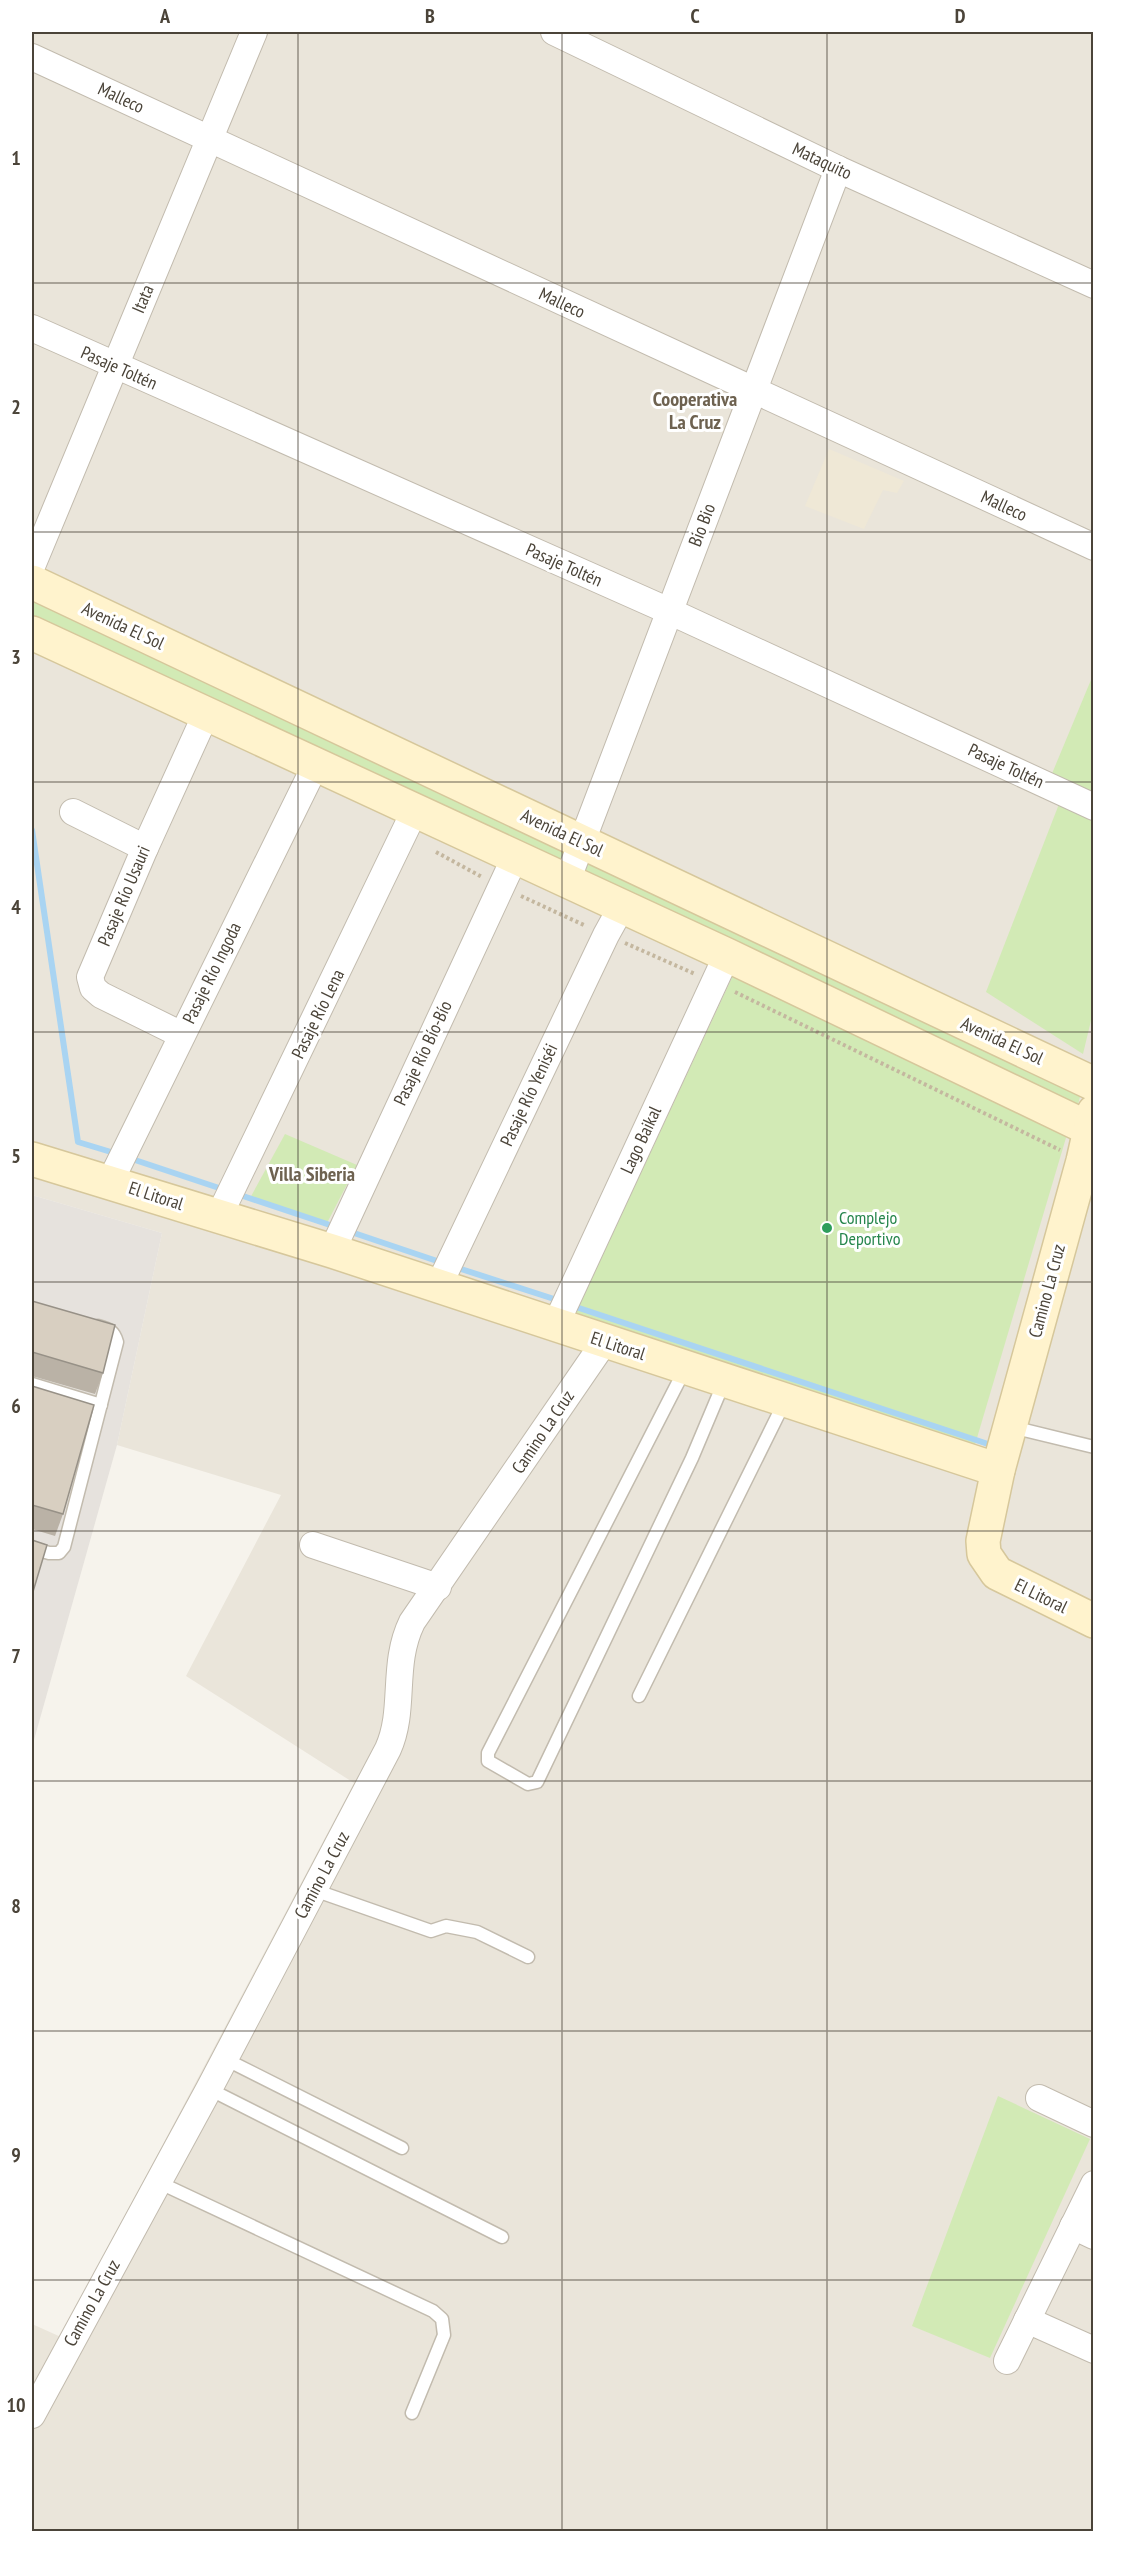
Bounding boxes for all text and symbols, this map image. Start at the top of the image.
text: A [159,3,171,29]
text: B [425,3,435,29]
text: C [690,3,700,29]
text: D [955,3,966,29]
street label: Malleco [94,77,148,118]
street label: Mataquito [789,137,856,184]
text: 1 [11,145,21,171]
street label: Itata [126,281,159,316]
street label: Malleco [535,282,589,323]
street label: Pasaje Toltén [77,341,161,395]
district label: Cooperativa La Cruz [653,386,737,435]
text: 2 [11,394,21,420]
street label: Malleco [977,485,1031,526]
street label: Bio Bio [683,500,720,550]
street label: Pasaje Toltén [522,538,606,592]
street label: Avenida El Sol [78,596,169,655]
text: 3 [11,644,21,670]
street label: Pasaje Toltén [965,738,1048,793]
street label: Avenida El Sol [517,803,608,862]
street label: Pasaje Río Usauri [92,842,155,949]
text: 4 [11,894,21,920]
street label: Pasaje Río Ingoda [177,918,246,1027]
street label: Pasaje Río Lena [286,965,349,1062]
street label: Pasaje Río Bío-Bío [388,997,457,1109]
street label: Avenida El Sol [957,1011,1048,1070]
street label: Pasaje Río Yeniséi [495,1040,562,1150]
street label: Lago Baikal [615,1102,666,1177]
text: 5 [11,1143,21,1169]
district label: Villa Siberia [268,1161,355,1187]
street label: El Litoral [126,1176,187,1215]
place label: Complejo Deportivo [839,1206,901,1250]
marker: Complejo Deportivo [820,1221,834,1235]
street label: Camino La Cruz [1023,1242,1070,1340]
street label: El Litoral [588,1326,649,1365]
street label: Camino La Cruz [506,1386,579,1478]
text: 6 [11,1393,21,1419]
street label: El Litoral [1011,1573,1072,1619]
text: 7 [11,1643,21,1669]
street label: Camino La Cruz [289,1827,354,1922]
text: 8 [11,1893,21,1919]
text: 9 [11,2142,21,2168]
street label: Camino La Cruz [58,2255,125,2350]
text: 10 [6,2392,26,2418]

